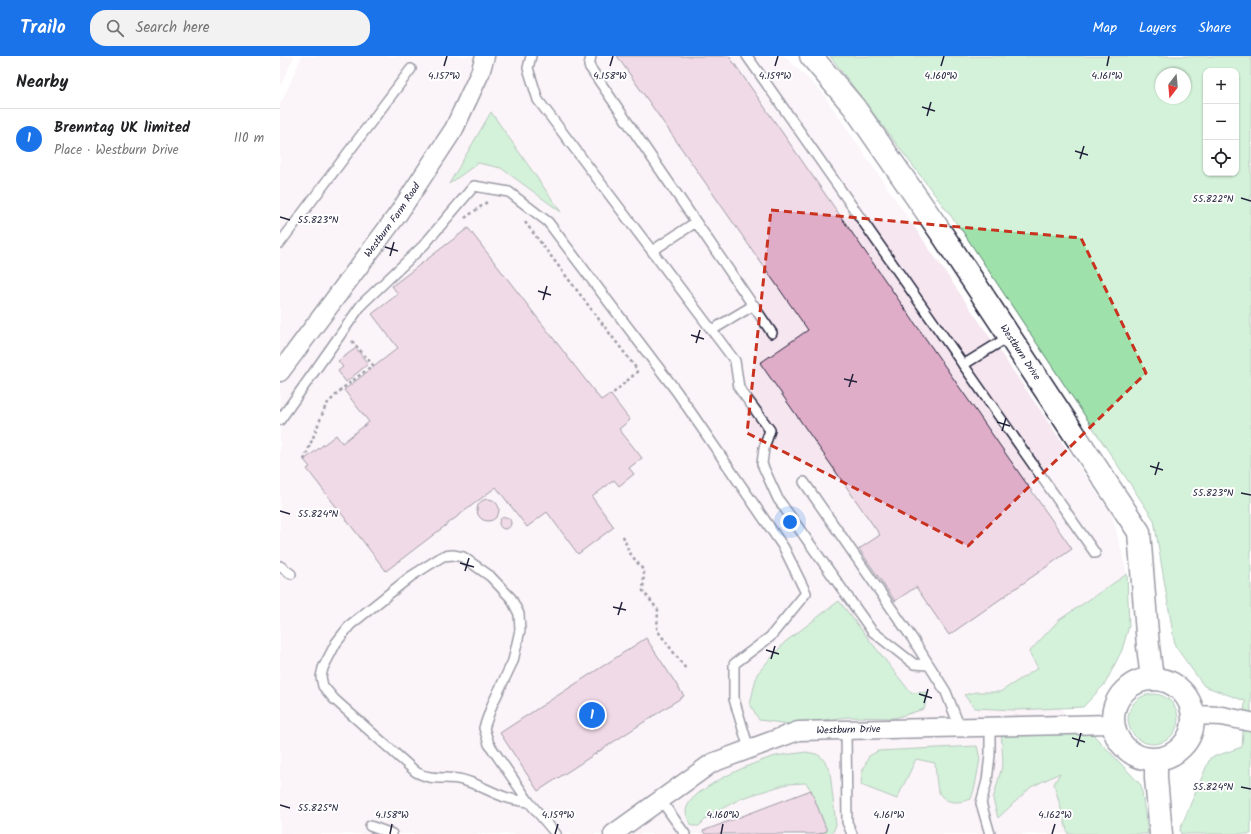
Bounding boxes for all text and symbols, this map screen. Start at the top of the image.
search box [90,10,370,46]
text: Trailo [20,13,66,43]
text: Search here [136,16,210,40]
icon: search [104,17,126,39]
text: Map [1093,17,1117,39]
text: Layers [1139,17,1177,39]
text: Share [1199,17,1231,39]
text: 4.157°W [428,68,460,84]
text: 4.158°W [593,68,627,84]
text: 4.159°W [759,68,791,84]
text: 4.160°W [925,68,958,84]
text: 4.161°W [1092,68,1123,84]
north arrow [1155,68,1191,104]
map controls [1203,68,1239,176]
button: + [1203,68,1239,104]
text: Nearby [16,69,68,96]
button: − [1203,104,1239,140]
text: Brenntag UK limited [54,116,190,140]
text: 1 [27,128,31,149]
text: 110 m [234,128,264,149]
text: Place · Westburn Drive [54,140,179,161]
button: locate [1203,140,1239,176]
street label: Westburn Farm Road [360,179,425,261]
text: 55.822°N [1193,191,1234,207]
text: 55.823°N [298,212,339,228]
street label: Westburn Drive [996,321,1045,384]
text: 55.823°N [1193,485,1234,501]
text: 55.824°N [298,506,339,522]
your location [780,512,800,532]
pin: 1 [579,700,605,730]
street label: Westburn Drive [816,721,881,739]
text: 55.824°N [1193,779,1234,795]
text: 55.825°N [298,800,338,816]
text: 4.158°W [375,807,409,823]
text: 4.159°W [542,807,574,823]
text: 4.160°W [707,807,740,823]
text: 4.161°W [874,807,905,823]
text: 4.162°W [1038,807,1072,823]

